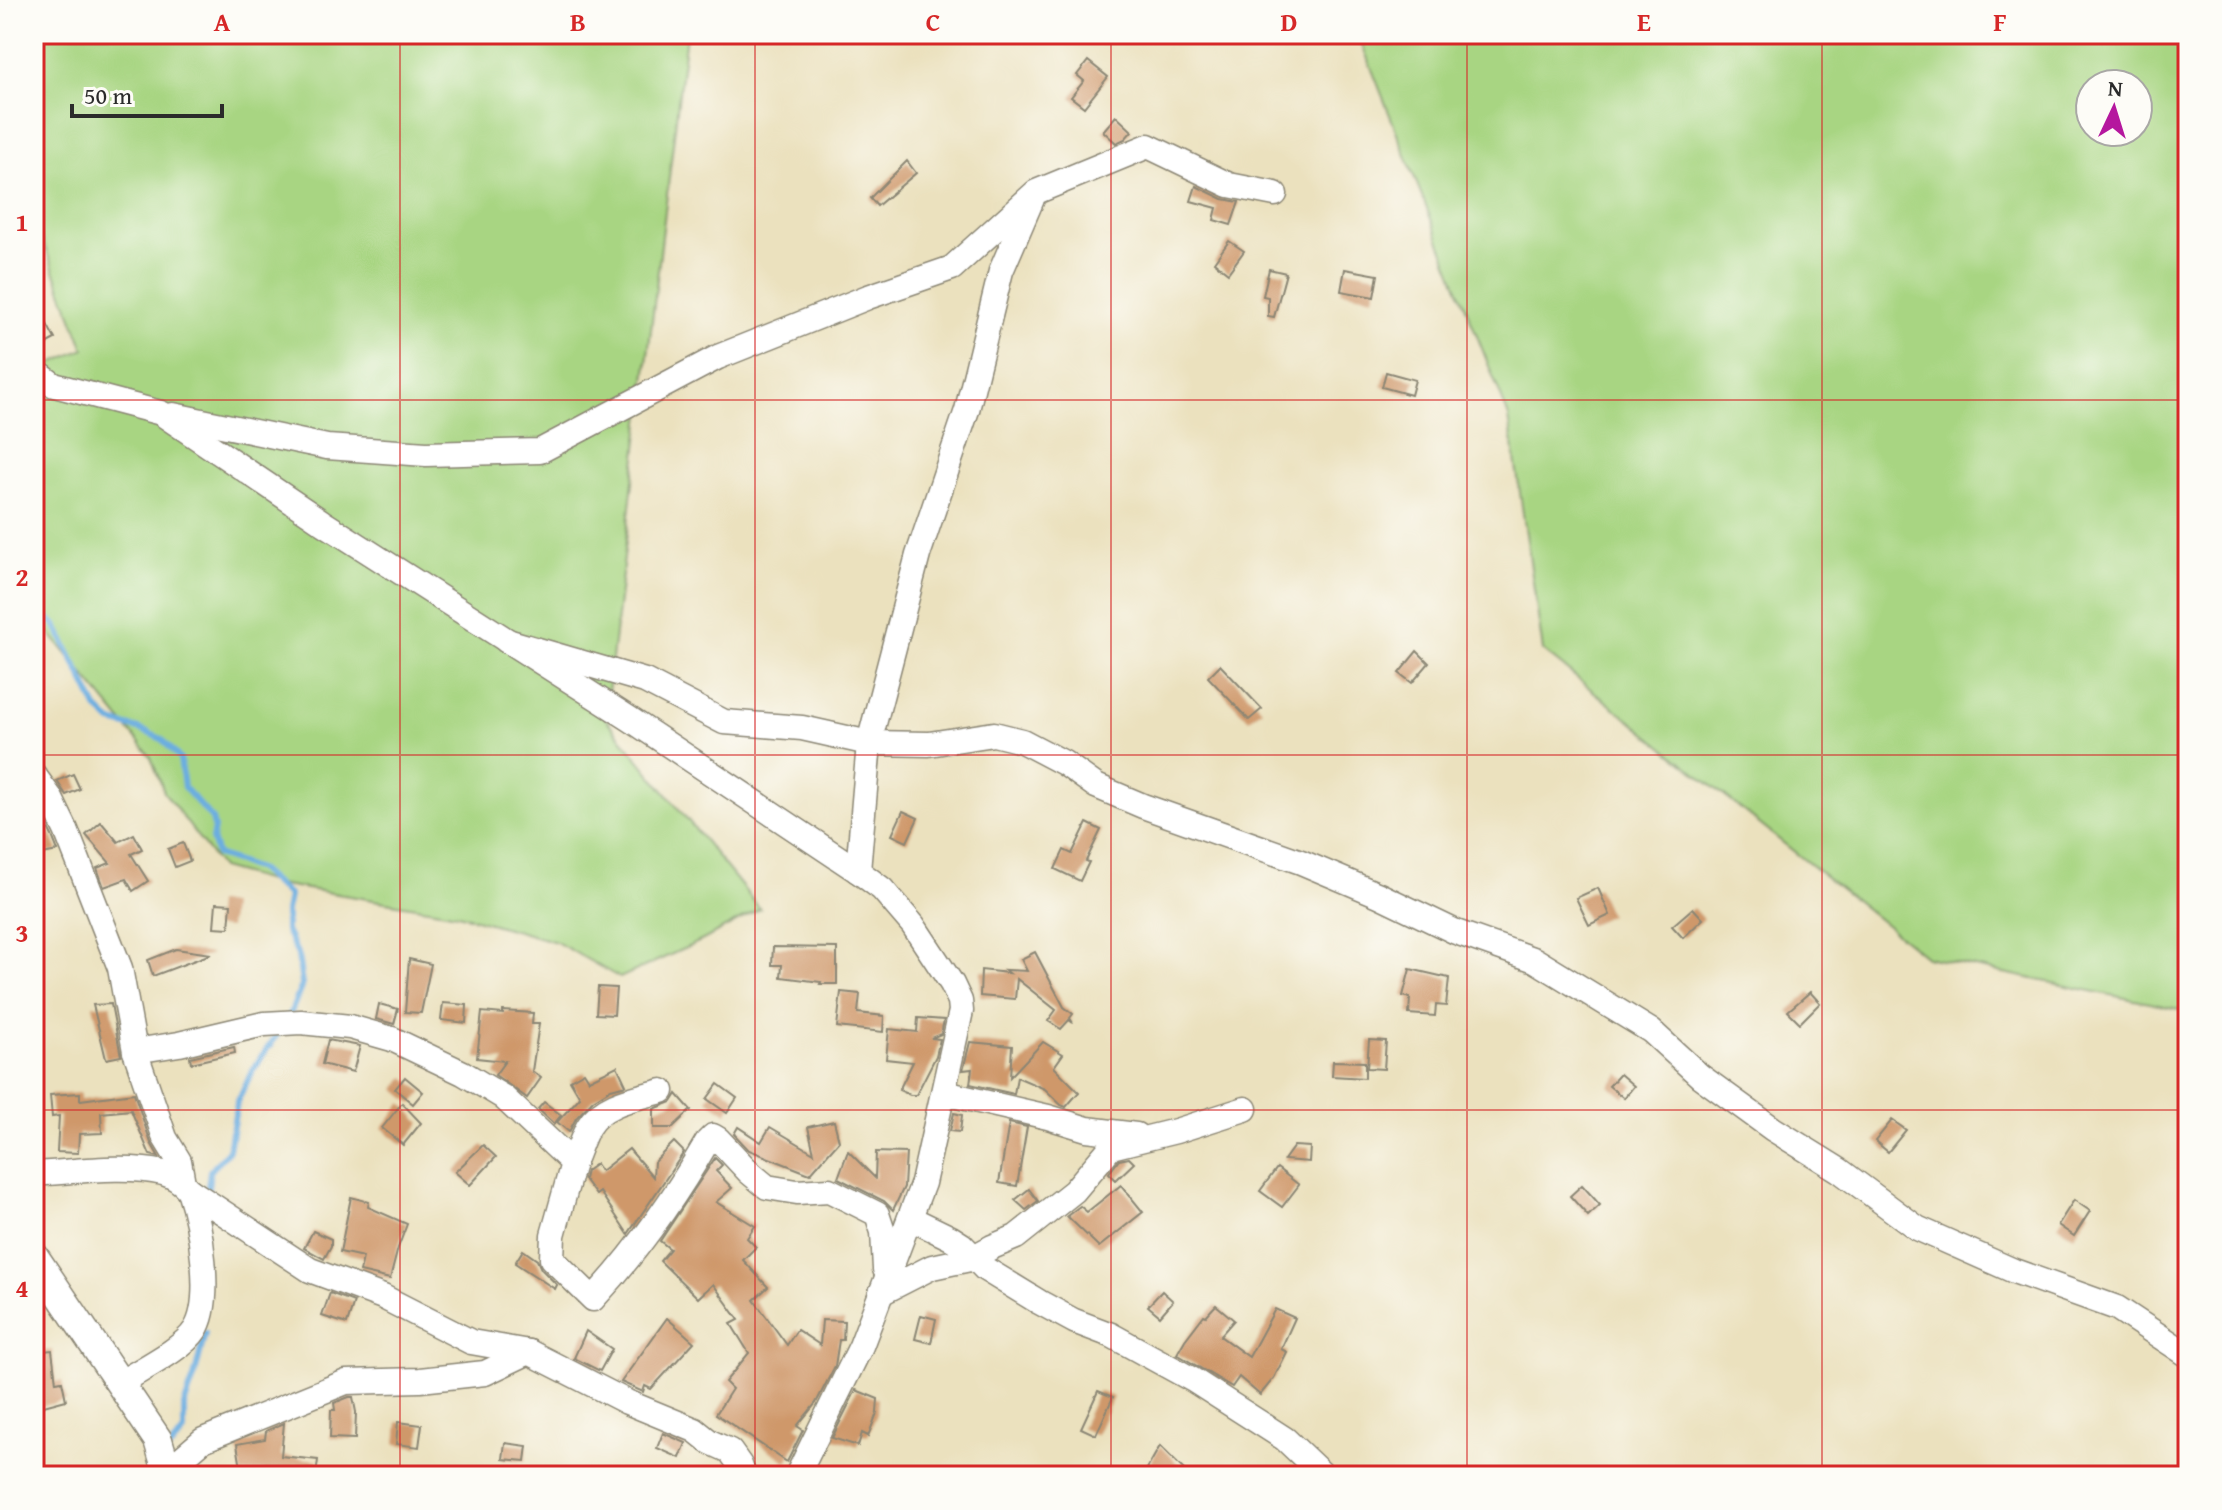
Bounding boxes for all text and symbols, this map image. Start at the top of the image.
text: A [214,2,231,41]
text: B [570,2,586,41]
text: C [926,2,940,41]
text: D [1281,2,1297,41]
text: E [1637,2,1651,41]
text: F [1993,2,2007,41]
scale bar [72,68,222,118]
north arrow [2074,68,2154,148]
text: N [2107,72,2124,105]
text: 50 m [84,78,132,113]
text: 1 [15,202,29,241]
text: 2 [15,557,29,596]
text: 3 [15,913,29,952]
text: 4 [15,1268,29,1307]

